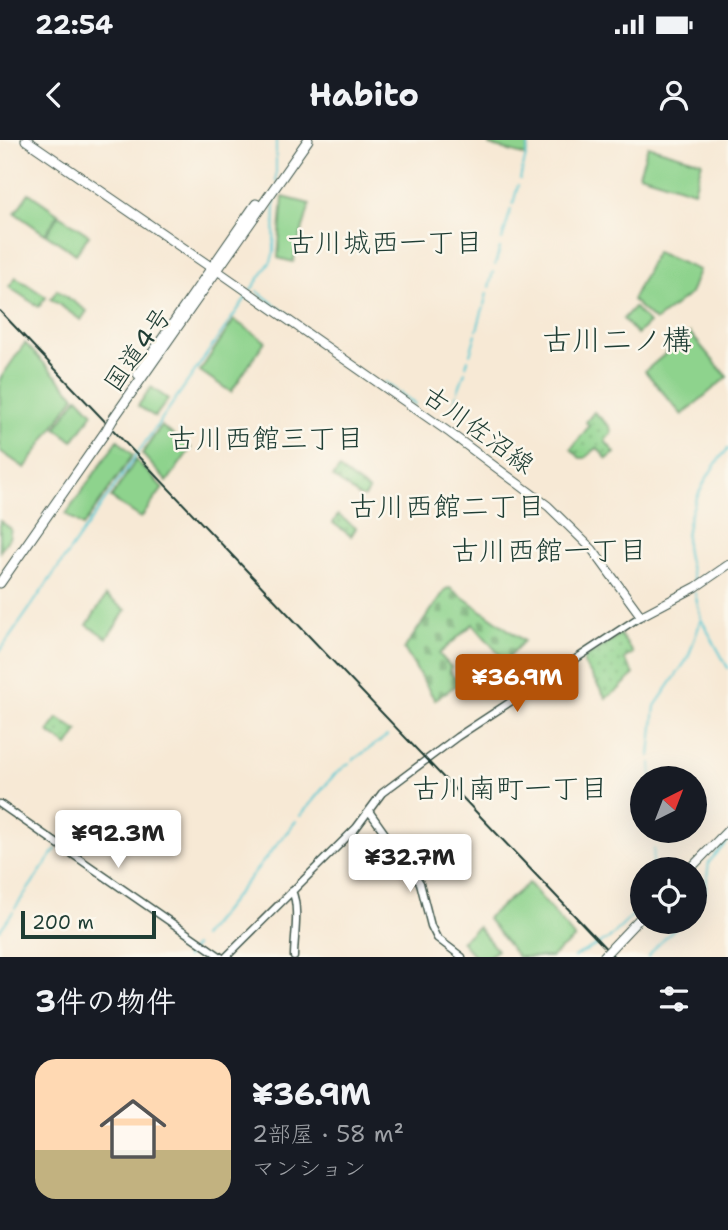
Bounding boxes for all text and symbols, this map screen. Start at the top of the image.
text: 22:54 [35,7,113,42]
text: Habito [309,73,419,116]
icon: back [35,76,73,114]
icon: person [655,76,693,114]
district label: 古川城西一丁目 [287,223,483,261]
street label: 国道4号 [95,300,179,398]
district label: 古川二ノ構 [542,319,692,360]
street label: 古川佐沼線 [416,377,542,481]
district label: 古川西館三丁目 [168,419,364,457]
district label: 古川西館二丁目 [349,487,545,525]
district label: 古川西館一丁目 [451,531,647,569]
pin: ¥36.9M [460,654,574,714]
text: ¥36.9M [471,662,563,692]
north arrow [630,766,707,844]
map controls [630,766,707,934]
district label: 古川南町一丁目 [412,769,608,807]
pin: ¥92.3M [61,810,175,870]
text: ¥92.3M [71,818,165,848]
pin: ¥32.7M [353,834,467,894]
text: ¥32.7M [365,842,455,872]
button: locate [630,857,707,934]
scale bar [21,908,156,940]
text: 200 m [32,910,94,935]
icon: filters [655,980,693,1018]
text: 3件の物件 [35,981,176,1022]
text: ¥36.9M [252,1074,371,1115]
icon: home [91,1087,175,1171]
text: 2部屋 · 58 m² [252,1119,404,1149]
text: マンション [252,1153,366,1183]

